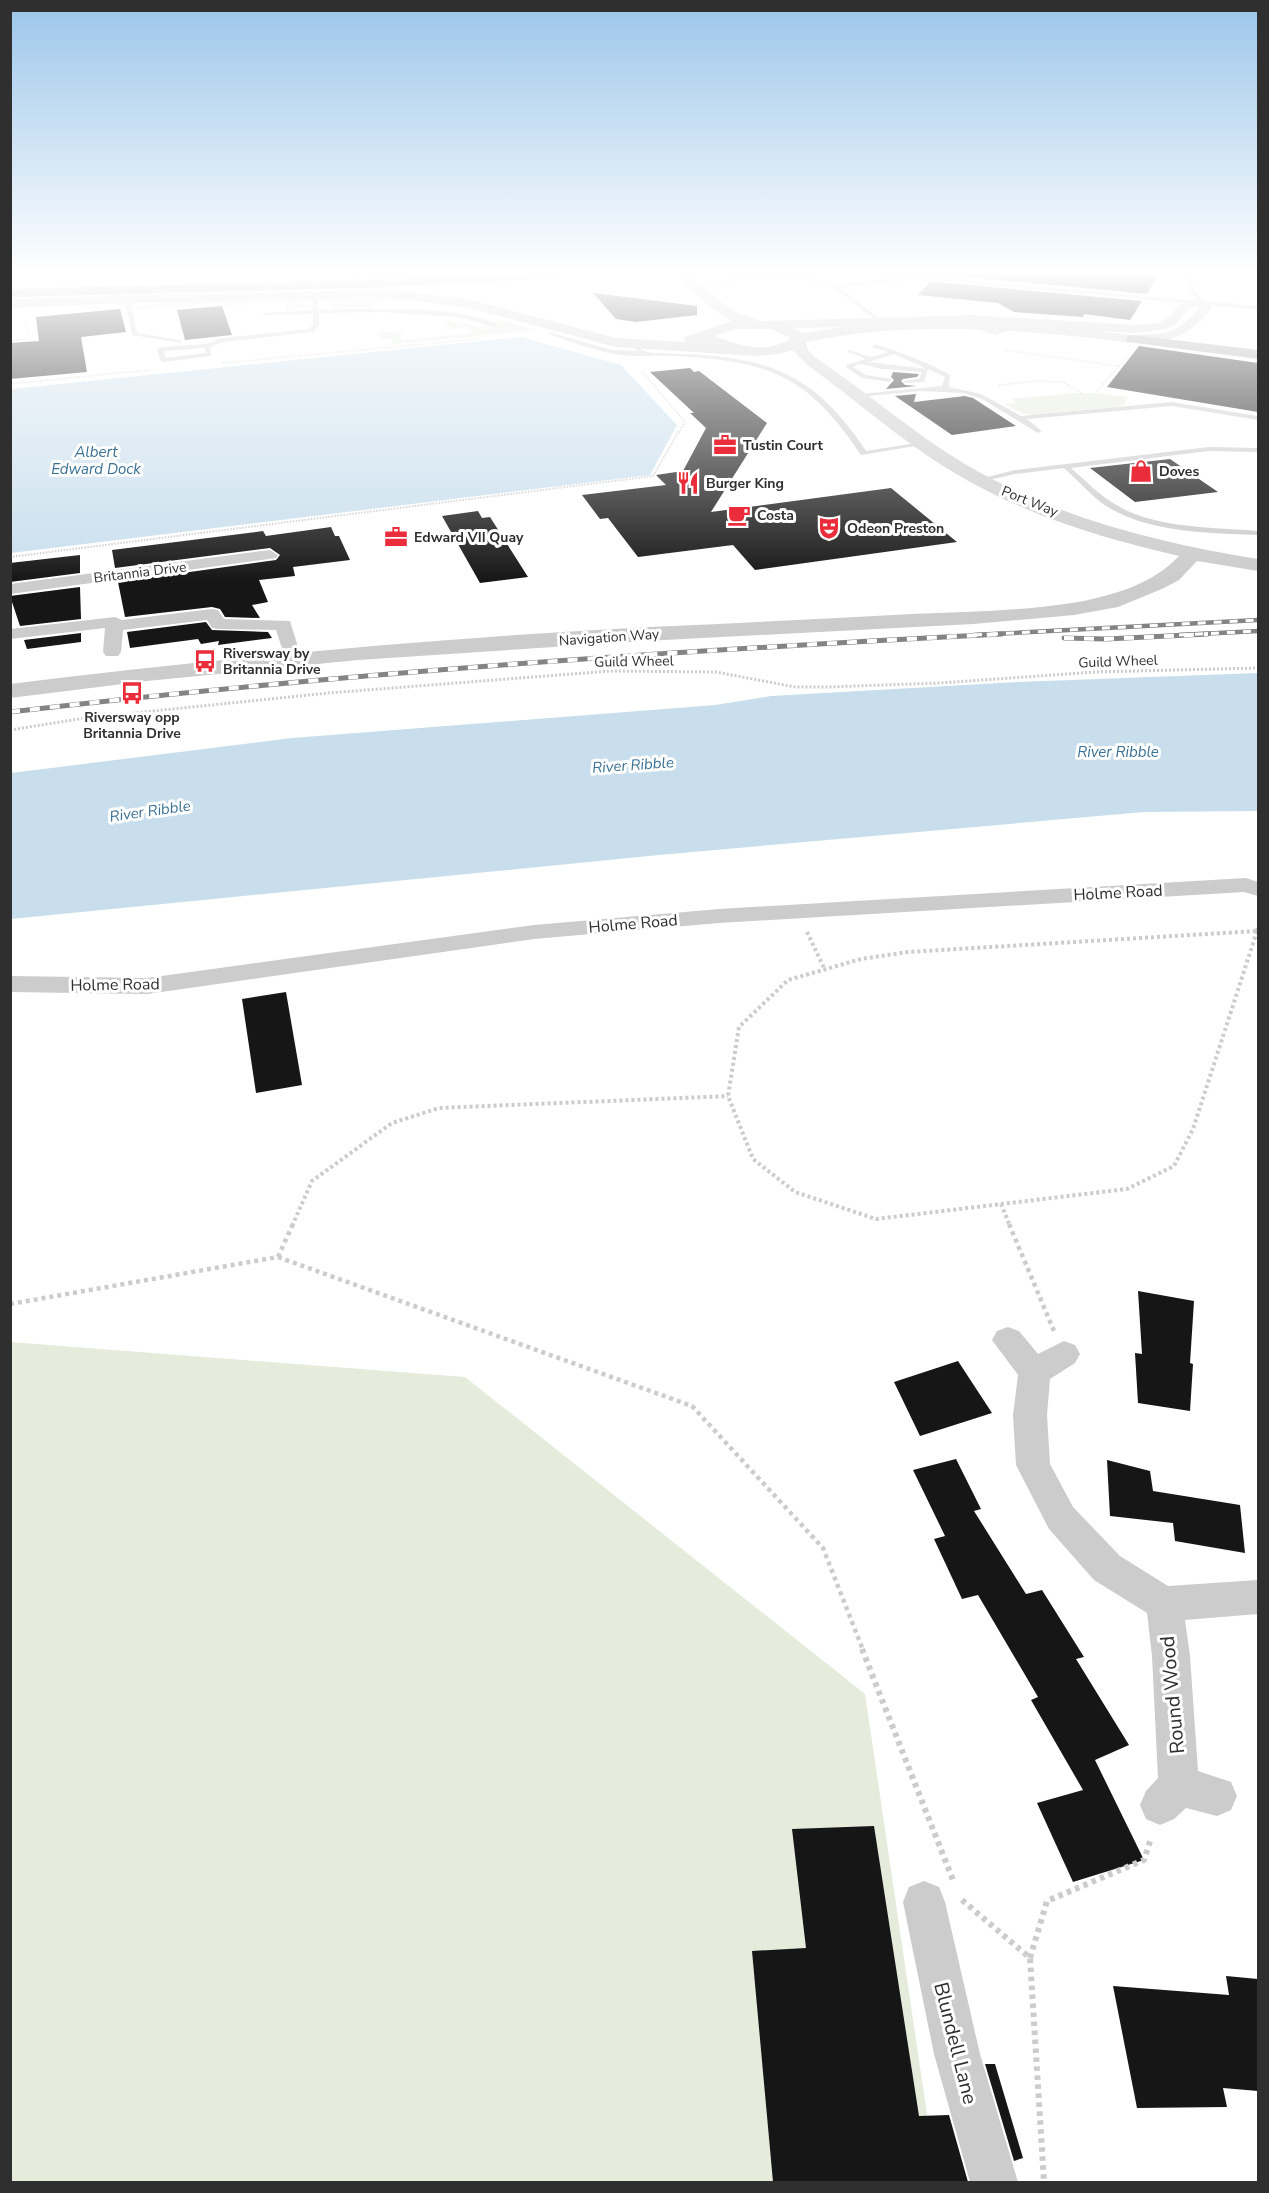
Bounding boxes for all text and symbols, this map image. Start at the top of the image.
office icon: Tustin Court [712,432,738,458]
place label: Tustin Court [743,436,823,455]
water label: Albert Edward Dock [51,442,141,479]
shop icon: Doves [1128,458,1154,484]
place label: Doves [1159,462,1199,481]
restaurant icon: Burger King [675,470,701,496]
place label: Burger King [706,474,784,493]
street label: Port Way [999,482,1062,522]
cafe icon: Costa [726,502,752,528]
place label: Costa [757,506,794,525]
theatre icon: Odeon Preston [816,515,842,541]
place label: Odeon Preston [847,519,944,538]
office icon: Edward VII Quay [383,524,409,550]
place label: Edward VII Quay [414,528,524,547]
street label: Britannia Drive [93,557,188,588]
street label: Navigation Way [558,624,661,650]
place label: Riversway by Britannia Drive [223,644,321,679]
bus stop icon: Riversway by Britannia Drive [192,648,218,674]
street label: Guild Wheel [594,651,675,672]
street label: Guild Wheel [1078,651,1159,672]
bus stop icon: Riversway opp Britannia Drive [119,680,145,706]
place label: Riversway opp Britannia Drive [83,708,181,743]
water label: River Ribble [1077,742,1159,762]
water label: River Ribble [592,752,674,778]
water label: River Ribble [108,795,192,827]
street label: Holme Road [1073,880,1163,906]
street label: Holme Road [588,909,679,939]
street label: Holme Road [70,973,160,997]
street label: Round Wood [1154,1635,1191,1755]
street label: Blundell Lane [927,1979,984,2107]

